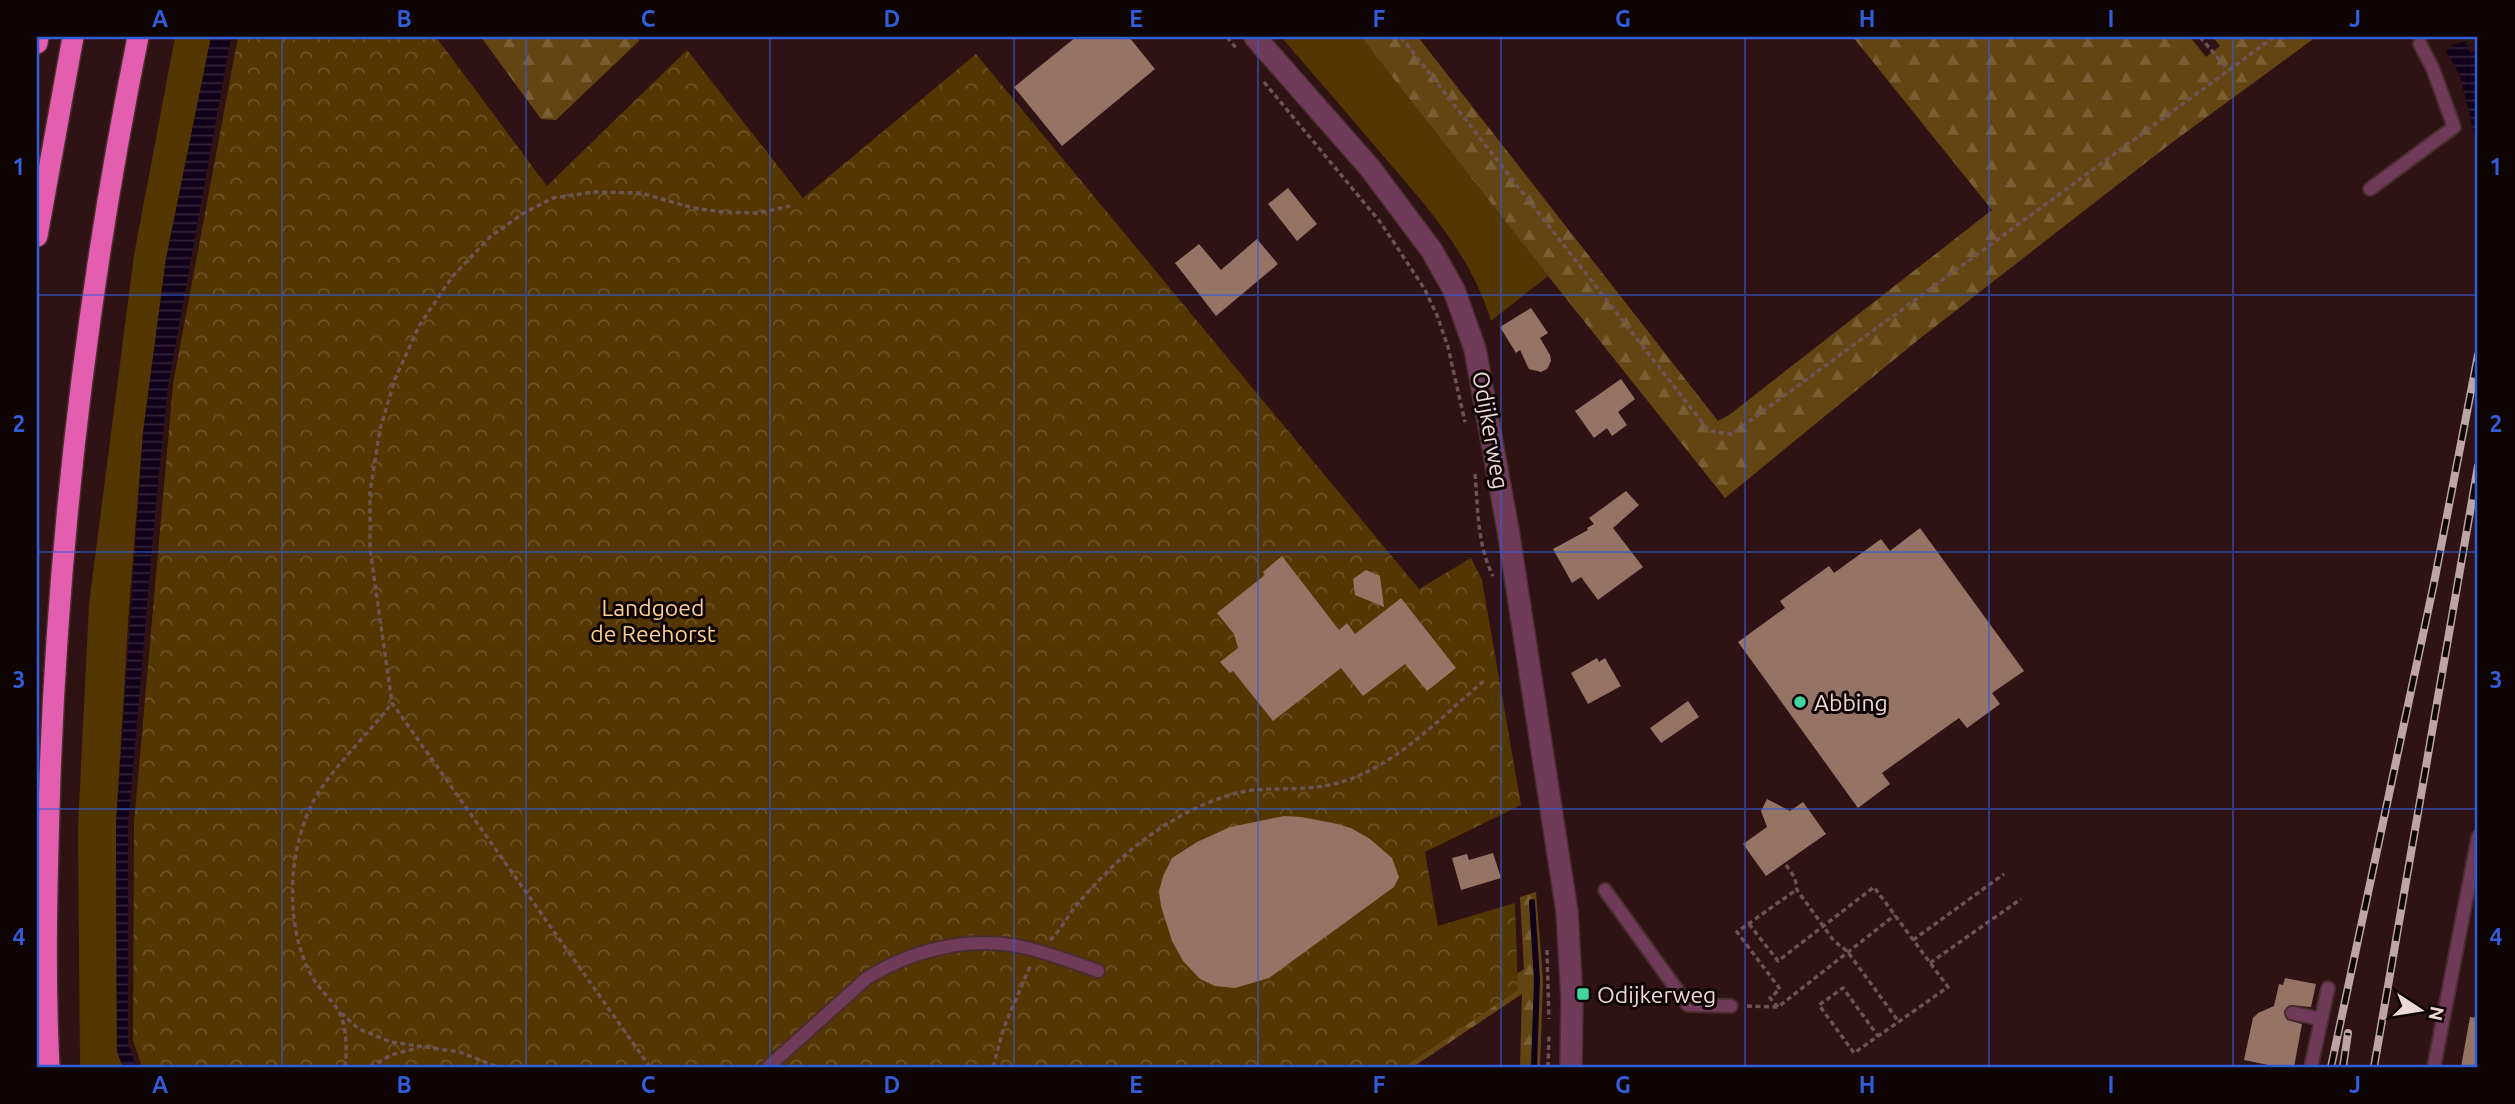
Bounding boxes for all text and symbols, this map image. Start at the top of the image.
text: A [152,6,168,31]
text: B [396,6,412,31]
text: C [641,6,656,31]
text: D [884,6,900,31]
text: E [1129,6,1143,31]
text: F [1373,6,1386,31]
text: G [1615,6,1631,31]
text: H [1859,6,1875,31]
text: I [2108,6,2114,31]
text: J [2349,6,2361,31]
text: 1 [13,154,25,179]
text: 1 [2490,154,2502,179]
street label: Odijkerweg [1468,369,1514,491]
text: 2 [13,411,25,436]
text: 2 [2490,411,2502,436]
park label: Landgoed de Reehorst [590,595,716,646]
text: 3 [13,667,25,692]
text: 3 [2490,667,2502,692]
place label: Abbing [1814,690,1888,715]
marker: Abbing [1792,694,1808,710]
text: 4 [13,924,26,949]
text: 4 [2490,924,2503,949]
north arrow [2386,974,2456,1044]
place label: Odijkerweg [1597,982,1716,1007]
marker: Odijkerweg [1575,986,1591,1002]
text: N [2424,1004,2449,1023]
text: A [152,1072,168,1097]
text: B [396,1072,412,1097]
text: C [641,1072,656,1097]
text: D [884,1072,900,1097]
text: E [1129,1072,1143,1097]
text: F [1373,1072,1386,1097]
text: G [1615,1072,1631,1097]
text: H [1859,1072,1875,1097]
text: I [2108,1072,2114,1097]
text: J [2349,1072,2361,1097]

